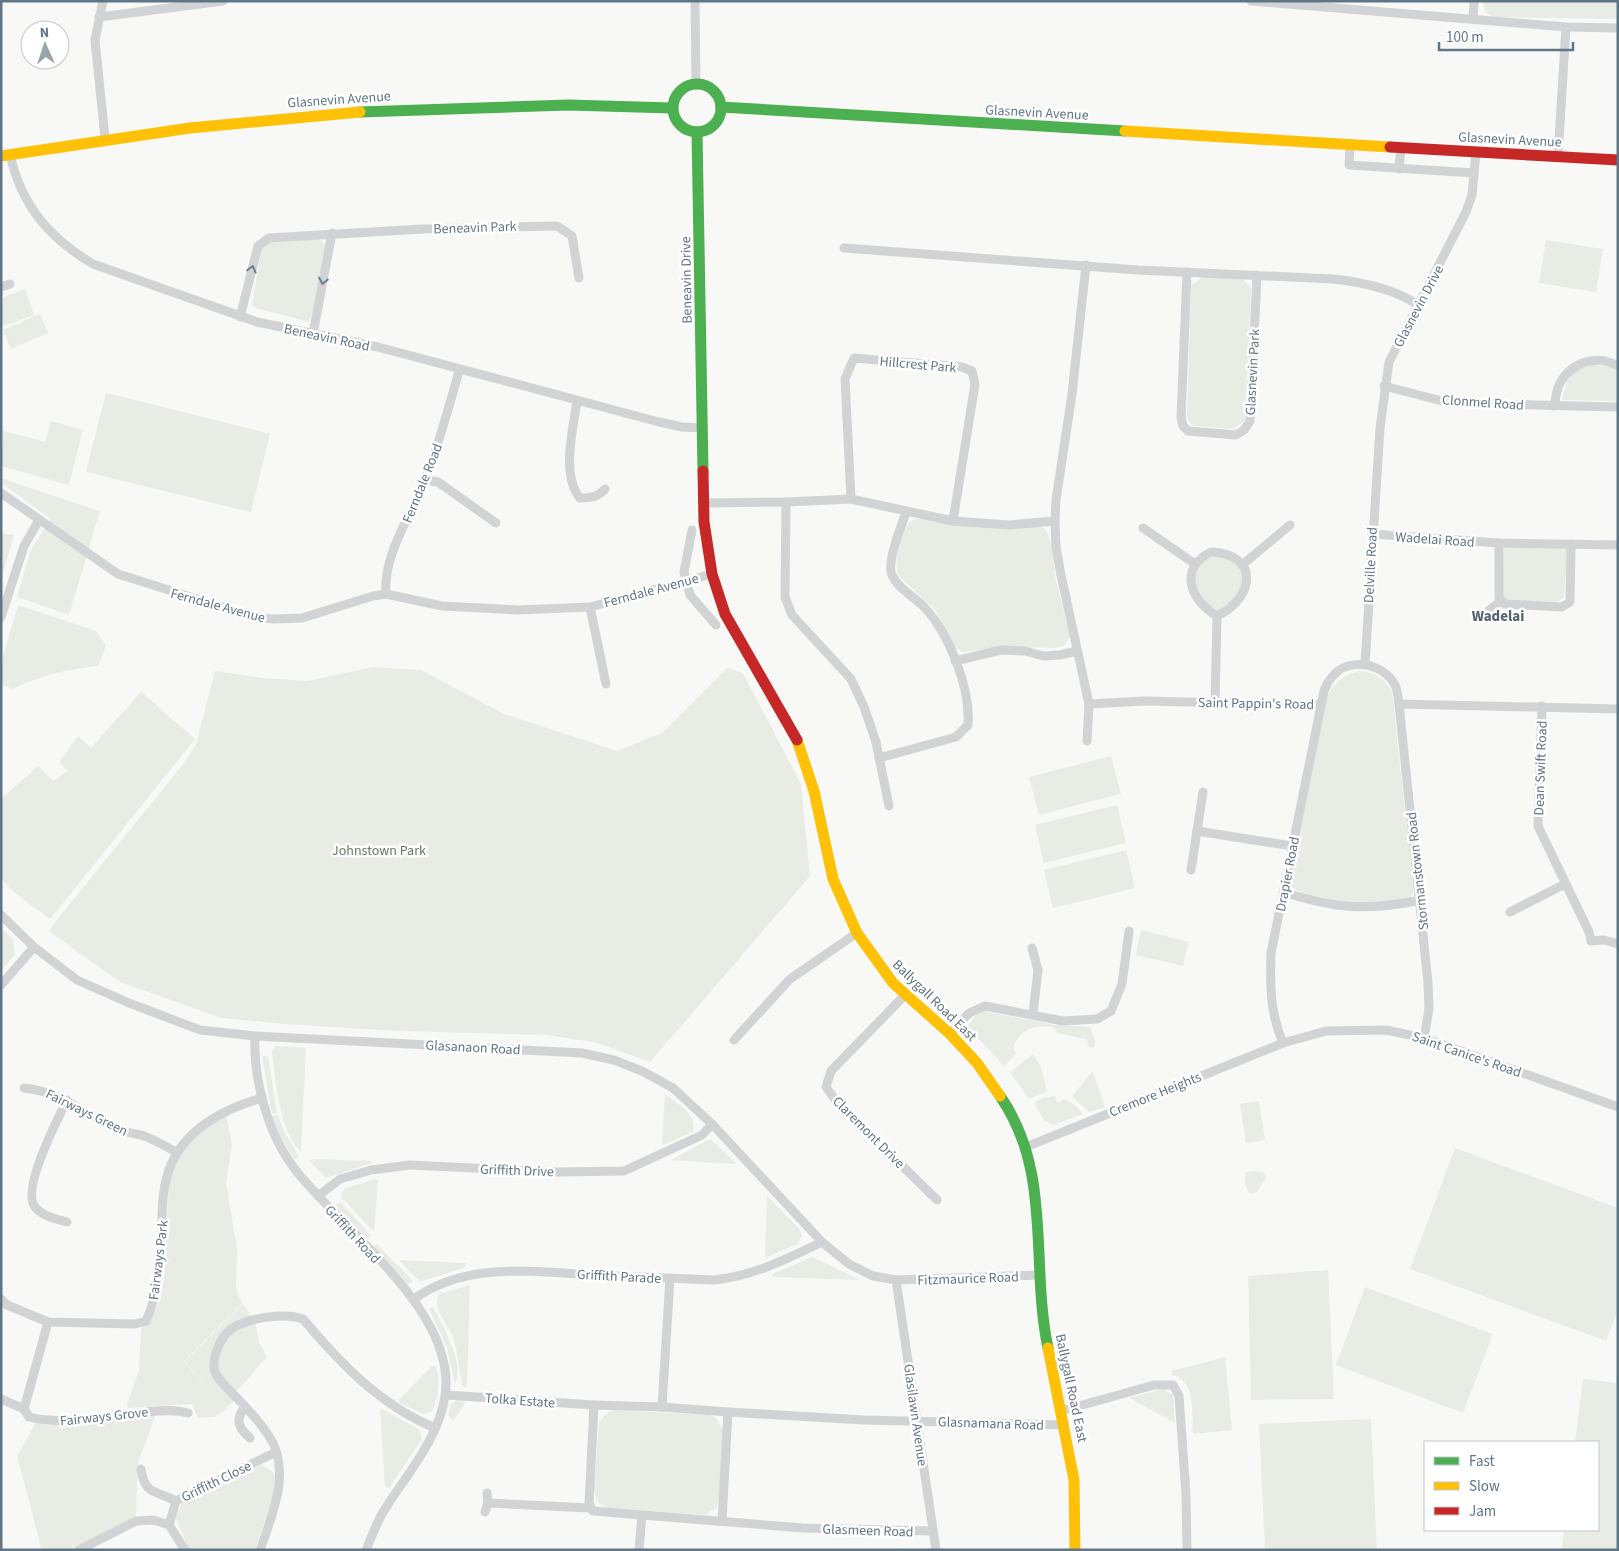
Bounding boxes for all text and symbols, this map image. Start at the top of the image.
north arrow [20,20,70,70]
scale bar [1439,20,1573,52]
text: N [39,23,50,43]
text: 100 m [1446,27,1484,48]
street label: Glasnevin Avenue [287,86,391,114]
street label: Glasnevin Avenue [985,100,1089,126]
street label: Glasnevin Avenue [1458,127,1562,153]
street label: Beneavin Park [433,217,517,239]
street label: Beneavin Drive [676,236,698,324]
street label: Glasnevin Drive [1389,262,1449,351]
one-way arrow [246,265,257,274]
one-way arrow [319,276,329,285]
street label: Beneavin Road [282,319,371,357]
street label: Glasnevin Park [1241,328,1265,416]
street label: Hillcrest Park [879,352,957,378]
street label: Clonmel Road [1441,390,1524,416]
street label: Ferndale Road [398,441,448,526]
street label: Delville Road [1359,527,1383,604]
street label: Wadelai Road [1395,527,1475,553]
street label: Ferndale Avenue [602,569,701,613]
street label: Ferndale Avenue [168,584,267,628]
district label: Wadelai [1472,606,1524,627]
street label: Saint Pappin's Road [1198,693,1314,715]
street label: Dean Swift Road [1529,720,1553,816]
street label: Stormanstown Road [1402,811,1434,931]
street label: Drapier Road [1271,835,1305,913]
park label: Johnstown Park [332,841,426,861]
street label: Ballygall Road East [888,955,981,1046]
street label: Saint Canice's Road [1409,1027,1524,1083]
street label: Glasanaon Road [425,1036,521,1060]
street label: Cremore Heights [1106,1067,1205,1123]
street label: Fairways Green [42,1084,131,1141]
street label: Claremont Drive [828,1092,909,1173]
street label: Griffith Drive [480,1160,554,1182]
street label: Griffith Road [320,1201,385,1268]
street label: Fairways Park [144,1219,174,1301]
street label: Griffith Parade [576,1265,662,1289]
street label: Fitzmaurice Road [917,1267,1019,1291]
street label: Ballygall Road East [1050,1332,1092,1445]
street label: Glasilawn Avenue [898,1363,932,1468]
street label: Tolka Estate [484,1389,556,1413]
street label: Fairways Grove [59,1402,149,1432]
street label: Glasnamana Road [938,1412,1044,1436]
legend [1424,1441,1599,1531]
text: Fast [1469,1451,1495,1472]
street label: Griffith Close [178,1456,255,1507]
text: Slow [1469,1476,1500,1497]
text: Jam [1469,1501,1496,1522]
street label: Glasmeen Road [822,1519,914,1543]

